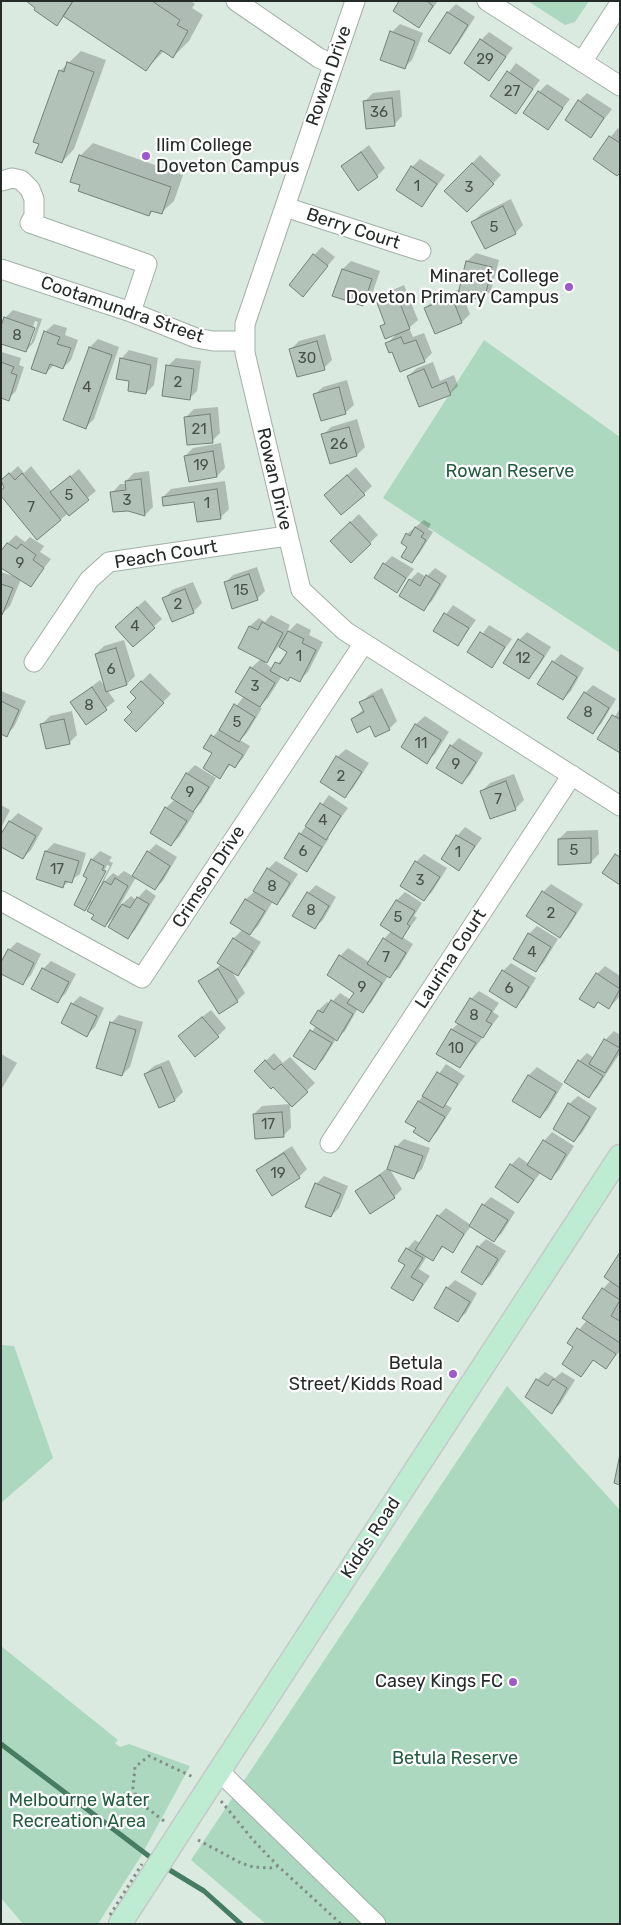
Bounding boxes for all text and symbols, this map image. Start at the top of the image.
street label: Rowan Drive [302,23,356,129]
house number: 29 [476,51,494,69]
house number: 27 [504,83,520,101]
house number: 36 [370,104,388,122]
place label: Ilim College Doveton Campus [156,135,299,178]
marker: Ilim College Doveton Campus [140,150,152,162]
house number: 1 [414,178,420,196]
house number: 3 [464,179,474,197]
street label: Berry Court [303,204,403,254]
house number: 5 [490,219,498,237]
place label: Minaret College Doveton Primary Campus [346,266,559,308]
street label: Cootamundra Street [38,272,206,348]
marker: Minaret College Doveton Primary Campus [563,281,575,293]
house number: 8 [12,327,22,345]
house number: 30 [298,350,316,368]
house number: 2 [174,374,182,392]
house number: 4 [82,379,92,397]
house number: 21 [191,421,207,439]
street label: Rowan Drive [252,426,296,532]
house number: 26 [330,436,348,454]
house number: 19 [193,457,209,475]
park label: Rowan Reserve [446,461,574,483]
house number: 5 [65,487,73,505]
house number: 3 [122,492,132,510]
house number: 1 [204,495,210,513]
house number: 7 [27,499,35,517]
street label: Peach Court [113,536,219,574]
house number: 9 [16,555,24,573]
house number: 15 [233,582,249,600]
house number: 2 [174,596,182,614]
house number: 4 [130,618,140,636]
house number: 1 [296,648,302,666]
house number: 12 [515,650,531,668]
house number: 6 [106,661,116,679]
house number: 3 [250,678,260,696]
house number: 8 [84,697,94,715]
house number: 8 [583,704,593,722]
house number: 5 [233,714,241,732]
house number: 11 [415,735,427,753]
house number: 9 [452,756,460,774]
house number: 2 [337,768,345,786]
house number: 9 [186,784,194,802]
house number: 7 [494,791,502,809]
house number: 4 [318,812,328,830]
street label: Crimson Drive [168,822,250,932]
house number: 5 [570,842,578,860]
house number: 6 [298,843,308,861]
house number: 1 [455,844,461,862]
house number: 17 [50,861,64,879]
house number: 3 [415,872,425,890]
house number: 8 [267,878,277,896]
house number: 8 [306,902,316,920]
street label: Laurina Court [411,905,491,1013]
house number: 2 [547,905,555,923]
house number: 5 [394,909,402,927]
house number: 4 [527,944,537,962]
house number: 7 [382,949,390,967]
house number: 9 [358,979,366,997]
house number: 6 [504,980,514,998]
house number: 8 [469,1007,479,1025]
house number: 10 [448,1040,464,1058]
house number: 17 [261,1116,275,1134]
house number: 19 [270,1165,286,1183]
place label: Betula Street/Kidds Road [289,1353,443,1396]
marker: Betula Street/Kidds Road [447,1368,459,1380]
street label: Kidds Road [337,1493,405,1583]
place label: Casey Kings FC [375,1671,503,1693]
marker: Casey Kings FC [507,1676,519,1688]
park label: Betula Reserve [392,1748,518,1770]
park label: Melbourne Water Recreation Area [9,1790,149,1832]

